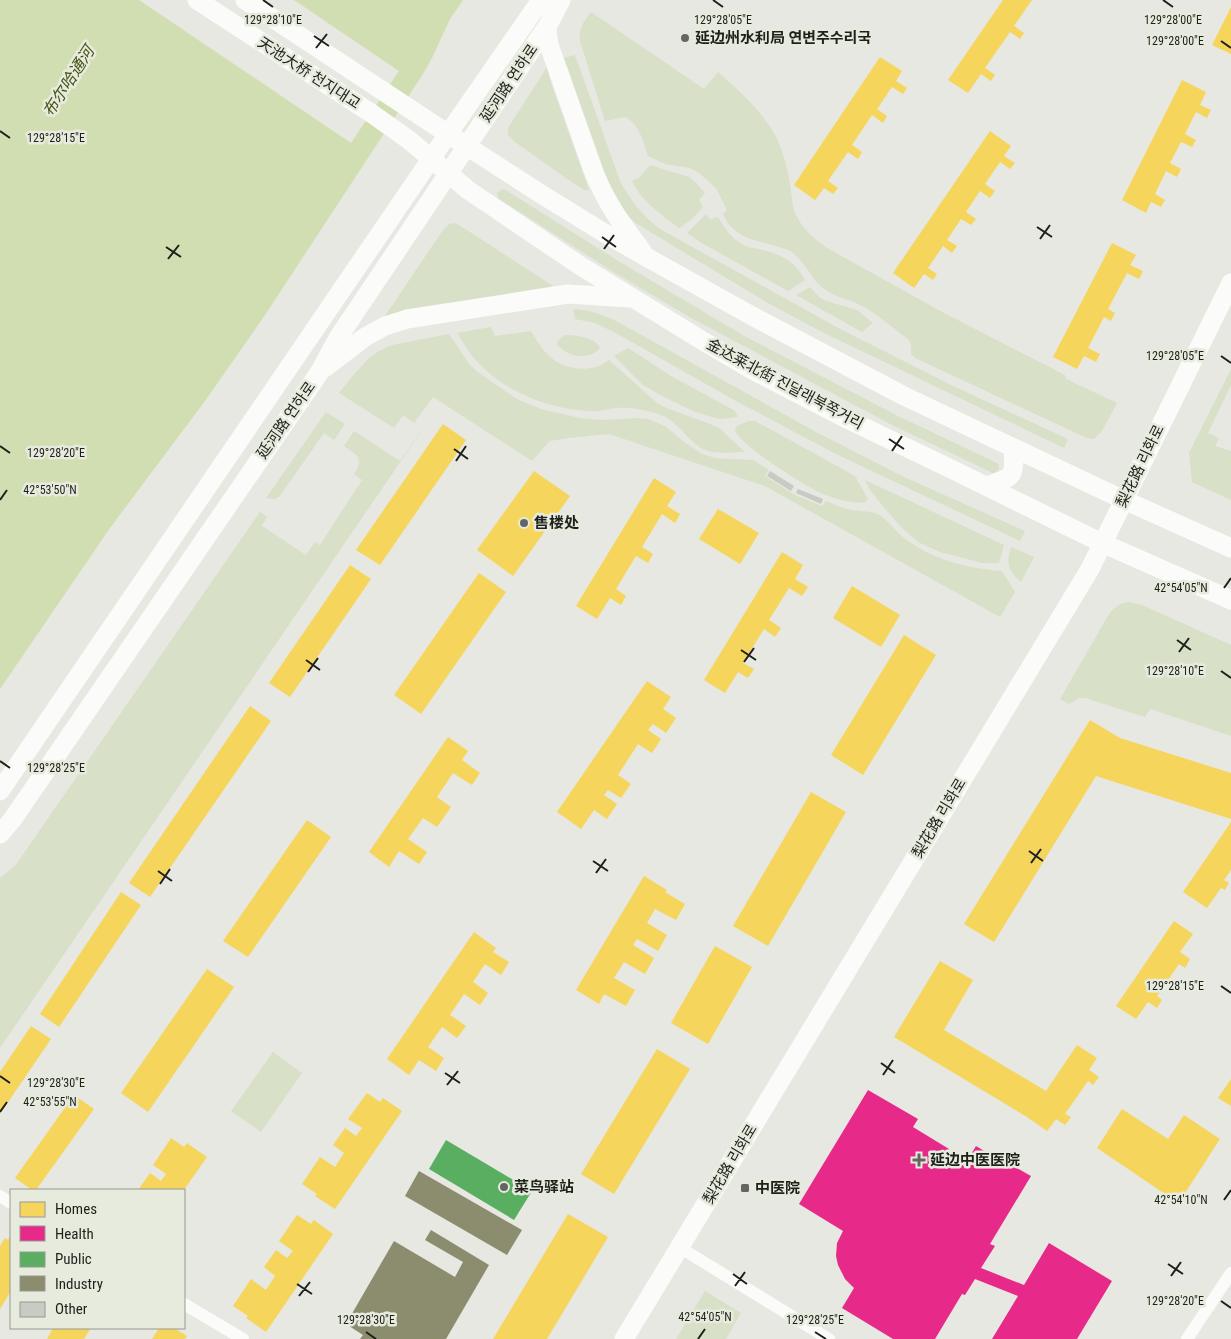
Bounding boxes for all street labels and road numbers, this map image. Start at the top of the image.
street label: 天池大桥 천지대교 [254,33,364,113]
street label: 延河路 연하로 [476,41,542,125]
street label: 金达莱北街 진달래북쪽거리 [703,335,867,433]
street label: 延河路 연하로 [253,378,319,462]
street label: 梨花路 리화로 [1112,422,1168,510]
street label: 梨花路 리화로 [908,775,970,861]
street label: 梨花路 리화로 [699,1121,761,1207]

